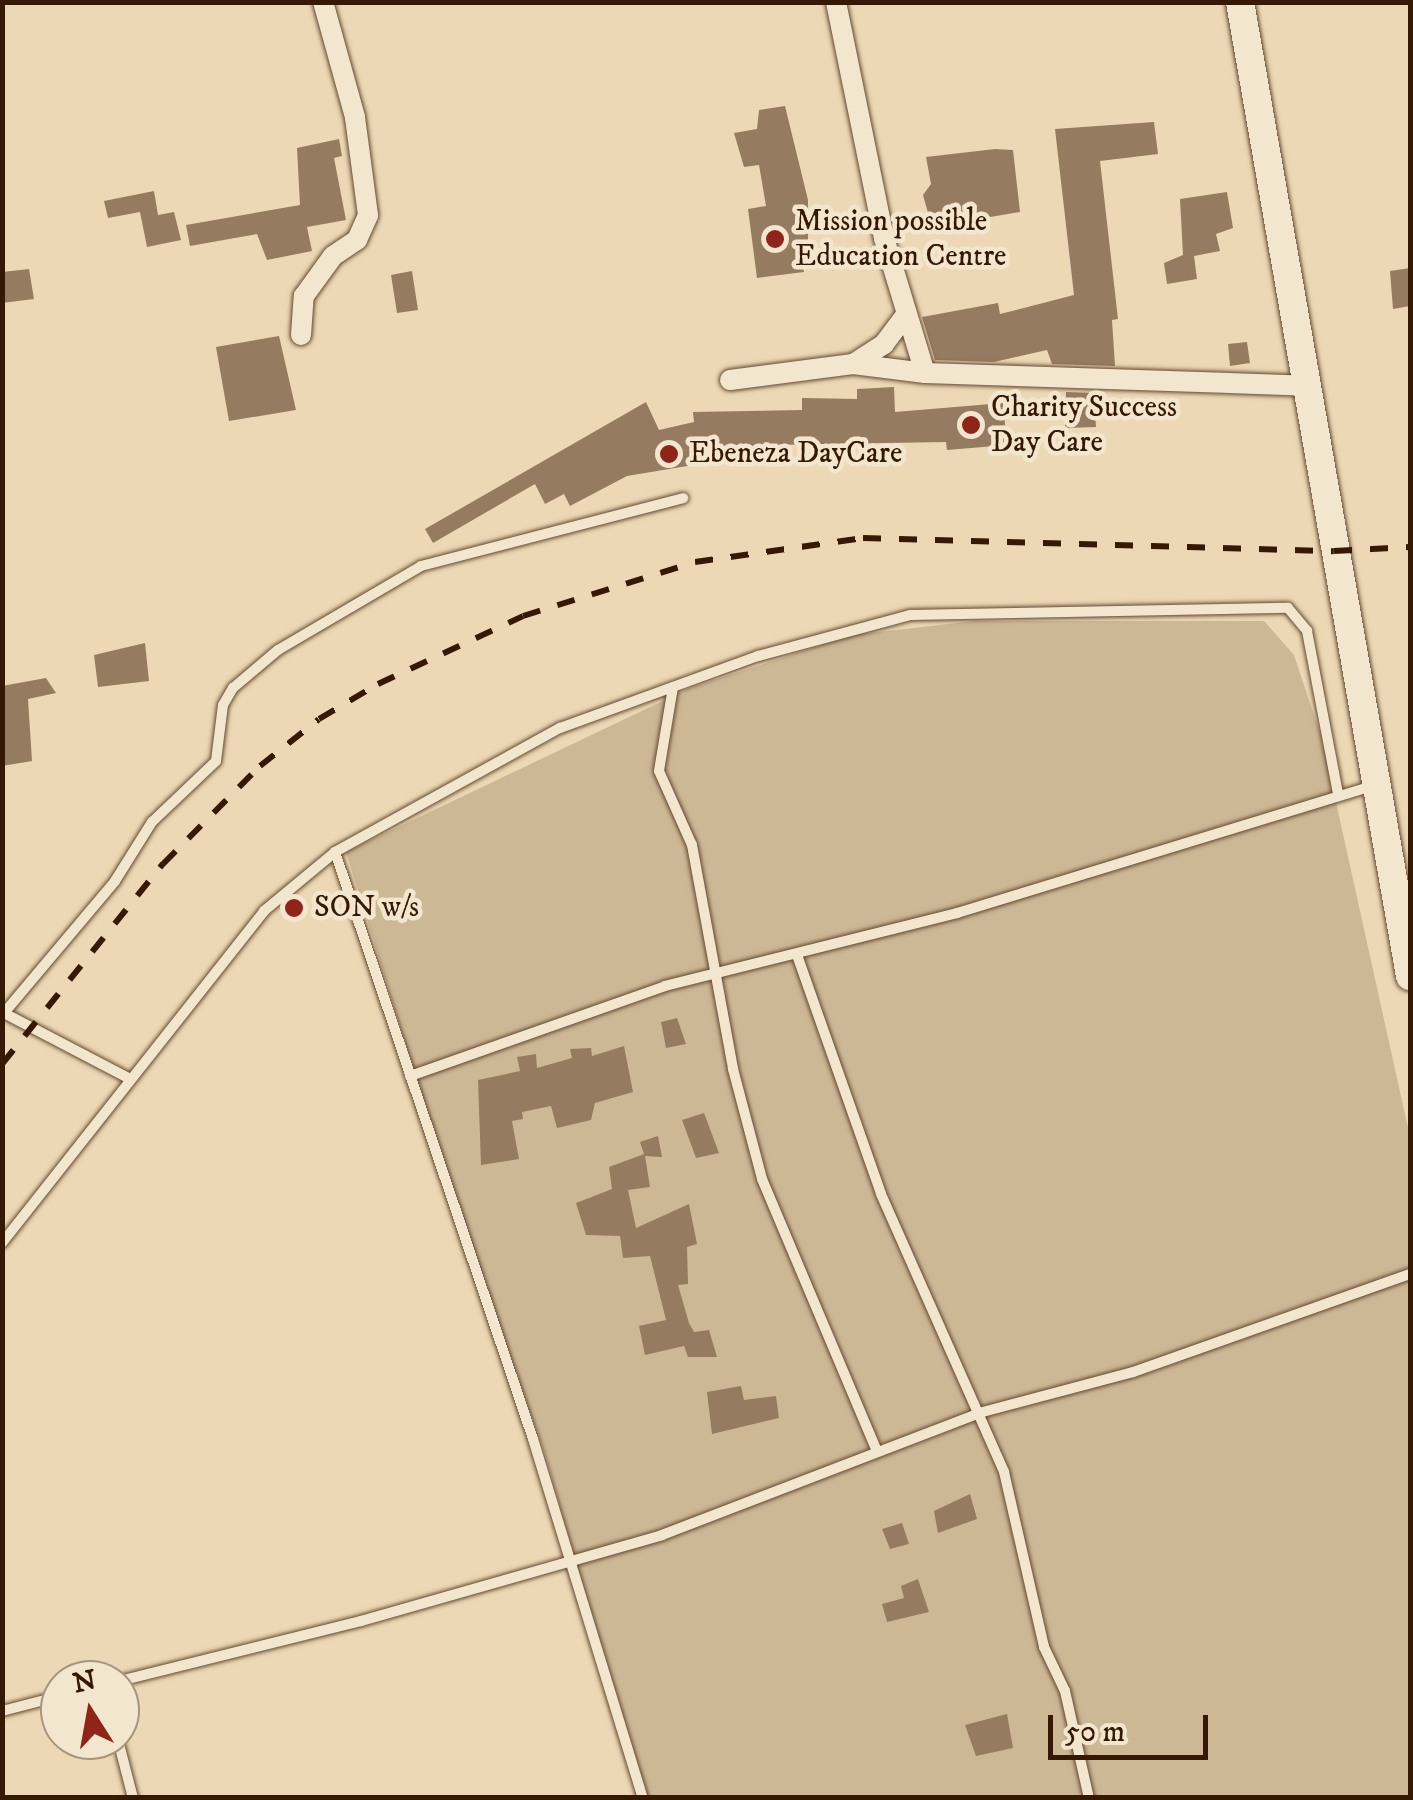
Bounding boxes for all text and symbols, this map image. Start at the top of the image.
place label: Mission possible Education Centre [795,204,1006,274]
marker: Mission possible Education Centre [764,228,786,250]
place label: Charity Success Day Care [991,390,1177,460]
marker: Charity Success Day Care [960,414,982,436]
place label: Ebeneza DayCare [689,436,902,472]
marker: Ebeneza DayCare [658,443,680,465]
place label: SON w/s [314,890,419,926]
marker: SON w/s [283,897,305,919]
north arrow [40,1660,140,1760]
text: N [70,1663,99,1701]
scale bar [1053,1695,1213,1757]
text: 50 m [1065,1714,1125,1751]

